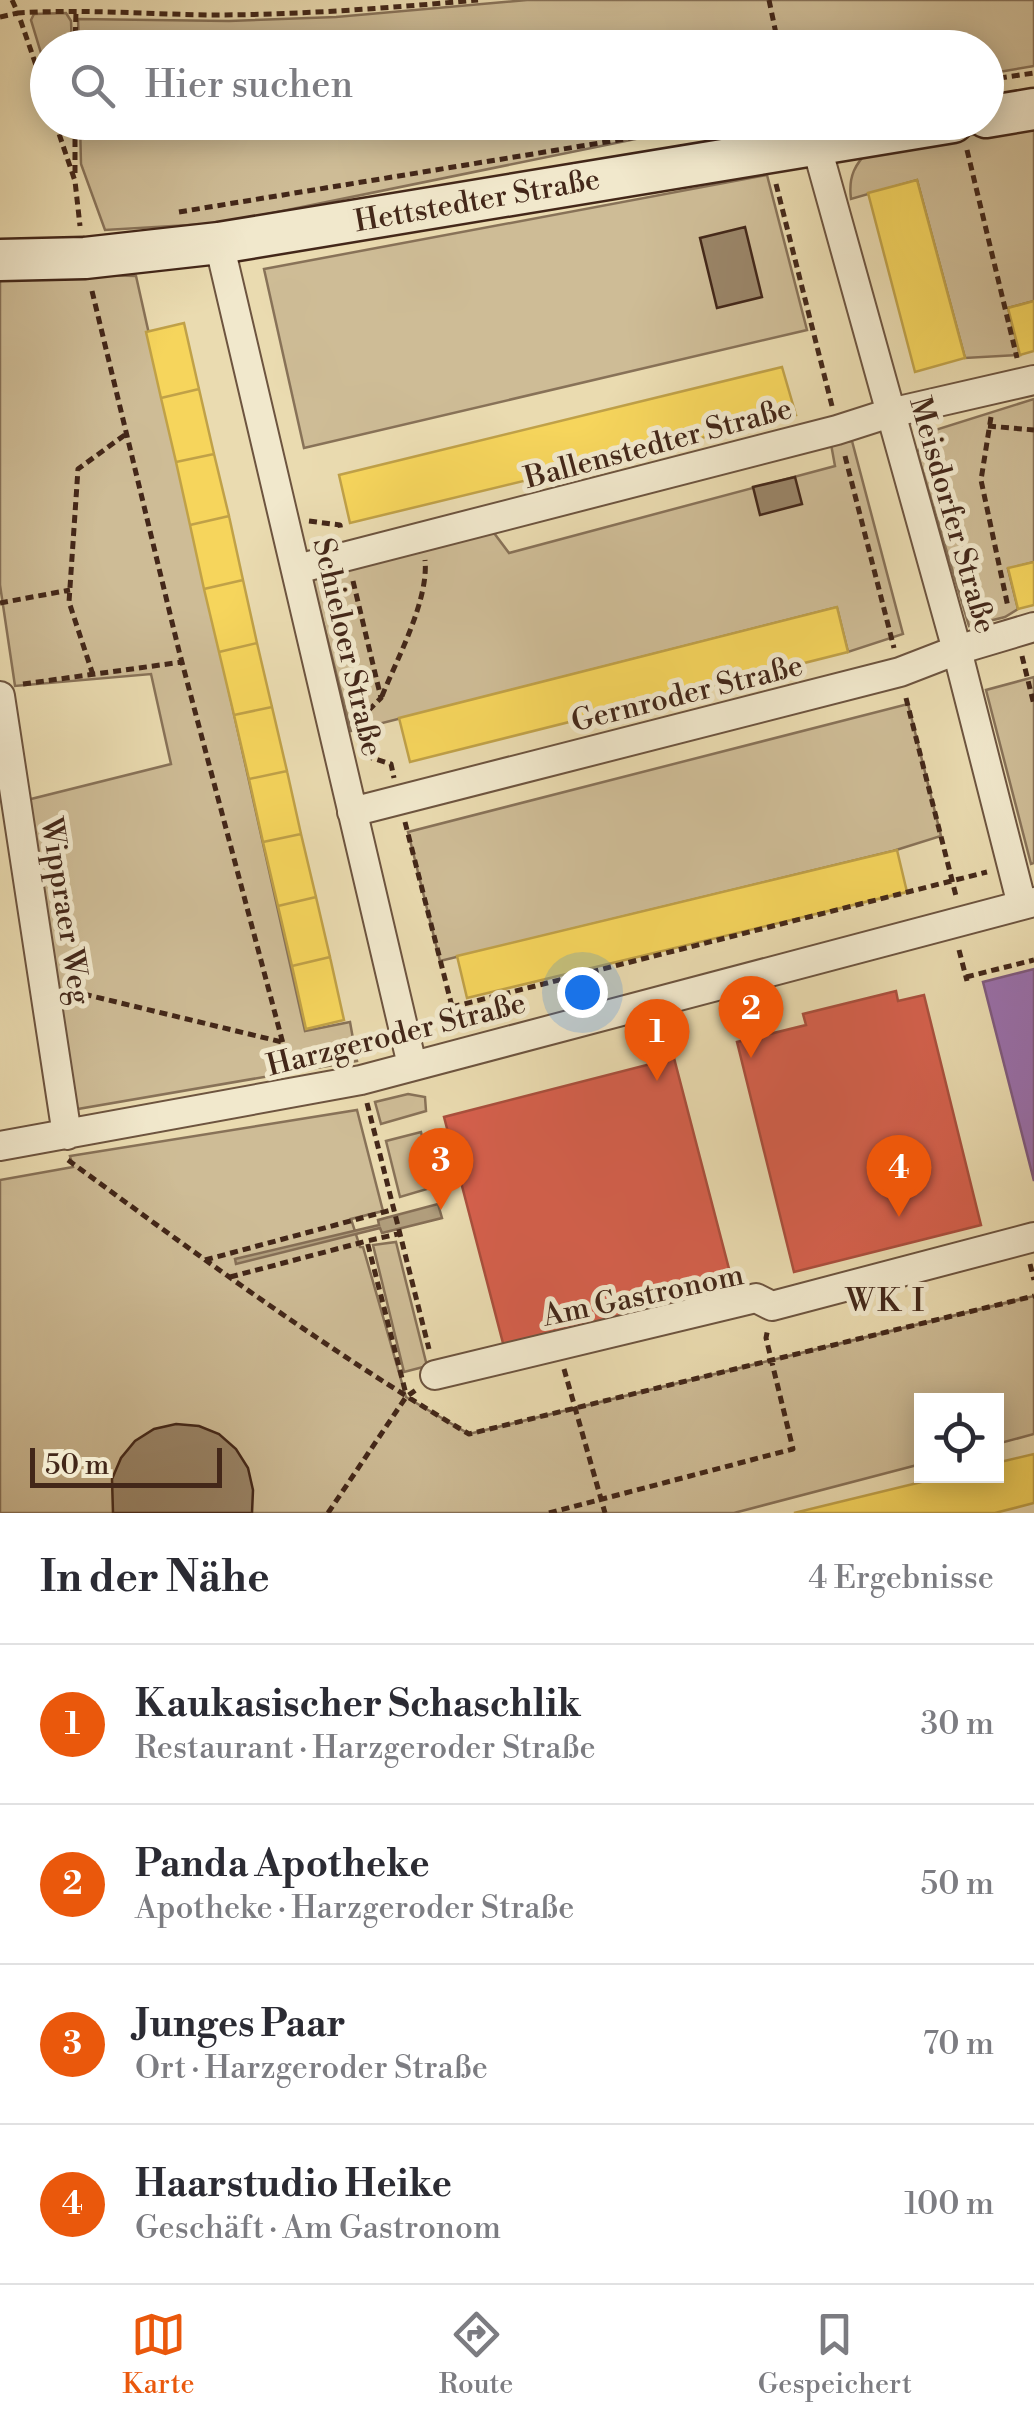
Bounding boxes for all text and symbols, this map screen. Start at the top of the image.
search box [30,30,1004,140]
icon: search [65,58,120,113]
text: Hier suchen [145,62,353,109]
street label: Hettstedter Straße [351,161,603,241]
street label: Ballenstedter Straße [519,390,796,498]
street label: Meisdorfer Straße [900,392,1004,638]
street label: Schieloer Straße [303,534,391,760]
street label: Gernroder Straße [568,647,807,741]
street label: Wippraer Weg [31,814,99,1008]
your location [557,967,608,1018]
pin: 2 [718,976,784,1058]
street label: Harzgeroder Straße [263,984,530,1086]
pin: 1 [624,998,690,1081]
pin: 3 [408,1128,474,1210]
pin: 4 [866,1134,932,1217]
street label: Am Gastronom [538,1256,747,1336]
district label: WK I [844,1281,927,1321]
map controls [914,1393,1004,1483]
button: locate [914,1393,1004,1483]
scale bar [30,1443,222,1488]
text: 50 m [45,1448,109,1483]
text: In der Nähe [40,1552,270,1605]
text: 4 Ergebnisse [808,1558,994,1598]
text: Kaukasischer Schaschlik [135,1681,581,1728]
text: 1 [65,1704,80,1744]
text: 30 m [920,1704,994,1744]
text: Restaurant · Harzgeroder Straße [135,1728,596,1768]
text: Panda Apotheke [135,1841,430,1888]
text: 2 [62,1864,83,1904]
text: 50 m [921,1864,994,1904]
text: Apotheke · Harzgeroder Straße [135,1888,574,1928]
text: Junges Paar [135,2001,346,2048]
text: 3 [63,2024,82,2064]
text: 70 m [923,2024,994,2064]
text: Ort · Harzgeroder Straße [135,2048,488,2088]
text: Haarstudio Heike [135,2161,452,2208]
text: 4 [62,2184,83,2224]
text: 100 m [904,2184,994,2224]
text: Geschäft · Am Gastronom [135,2208,501,2248]
tab: Karte [122,2307,195,2402]
tab: Route [439,2307,513,2402]
tab: Gespeichert [758,2307,912,2402]

